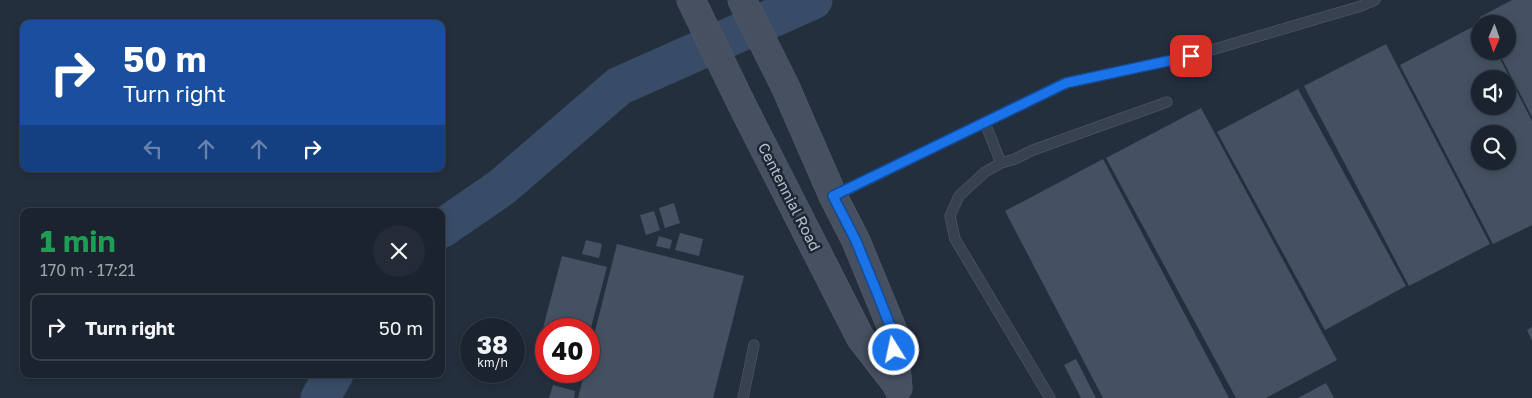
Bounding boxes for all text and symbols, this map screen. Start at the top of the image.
north arrow [1471,15,1516,60]
map controls [1471,15,1516,170]
pin [1170,35,1212,77]
text: 50 m [123,38,206,80]
icon: right [40,40,105,105]
icon: arrive [1177,42,1205,70]
button: sound [1471,70,1516,115]
text: Turn right [123,80,226,107]
button: search [1471,125,1516,170]
icon: left [139,135,167,163]
icon: ahead [192,135,220,163]
icon: ahead [245,135,273,163]
icon: right [298,135,326,163]
street label: Centennial Road [755,139,825,254]
text: 1 min [40,223,116,259]
button: close [373,225,425,277]
text: 170 m · 17:21 [40,260,135,280]
icon: right [42,313,70,341]
text: Turn right [85,316,175,339]
text: 50 m [379,316,423,339]
speed limit sign: 40 [535,318,600,383]
position arrow [867,323,919,375]
text: 38 [477,329,508,360]
text: km/h [477,355,508,370]

